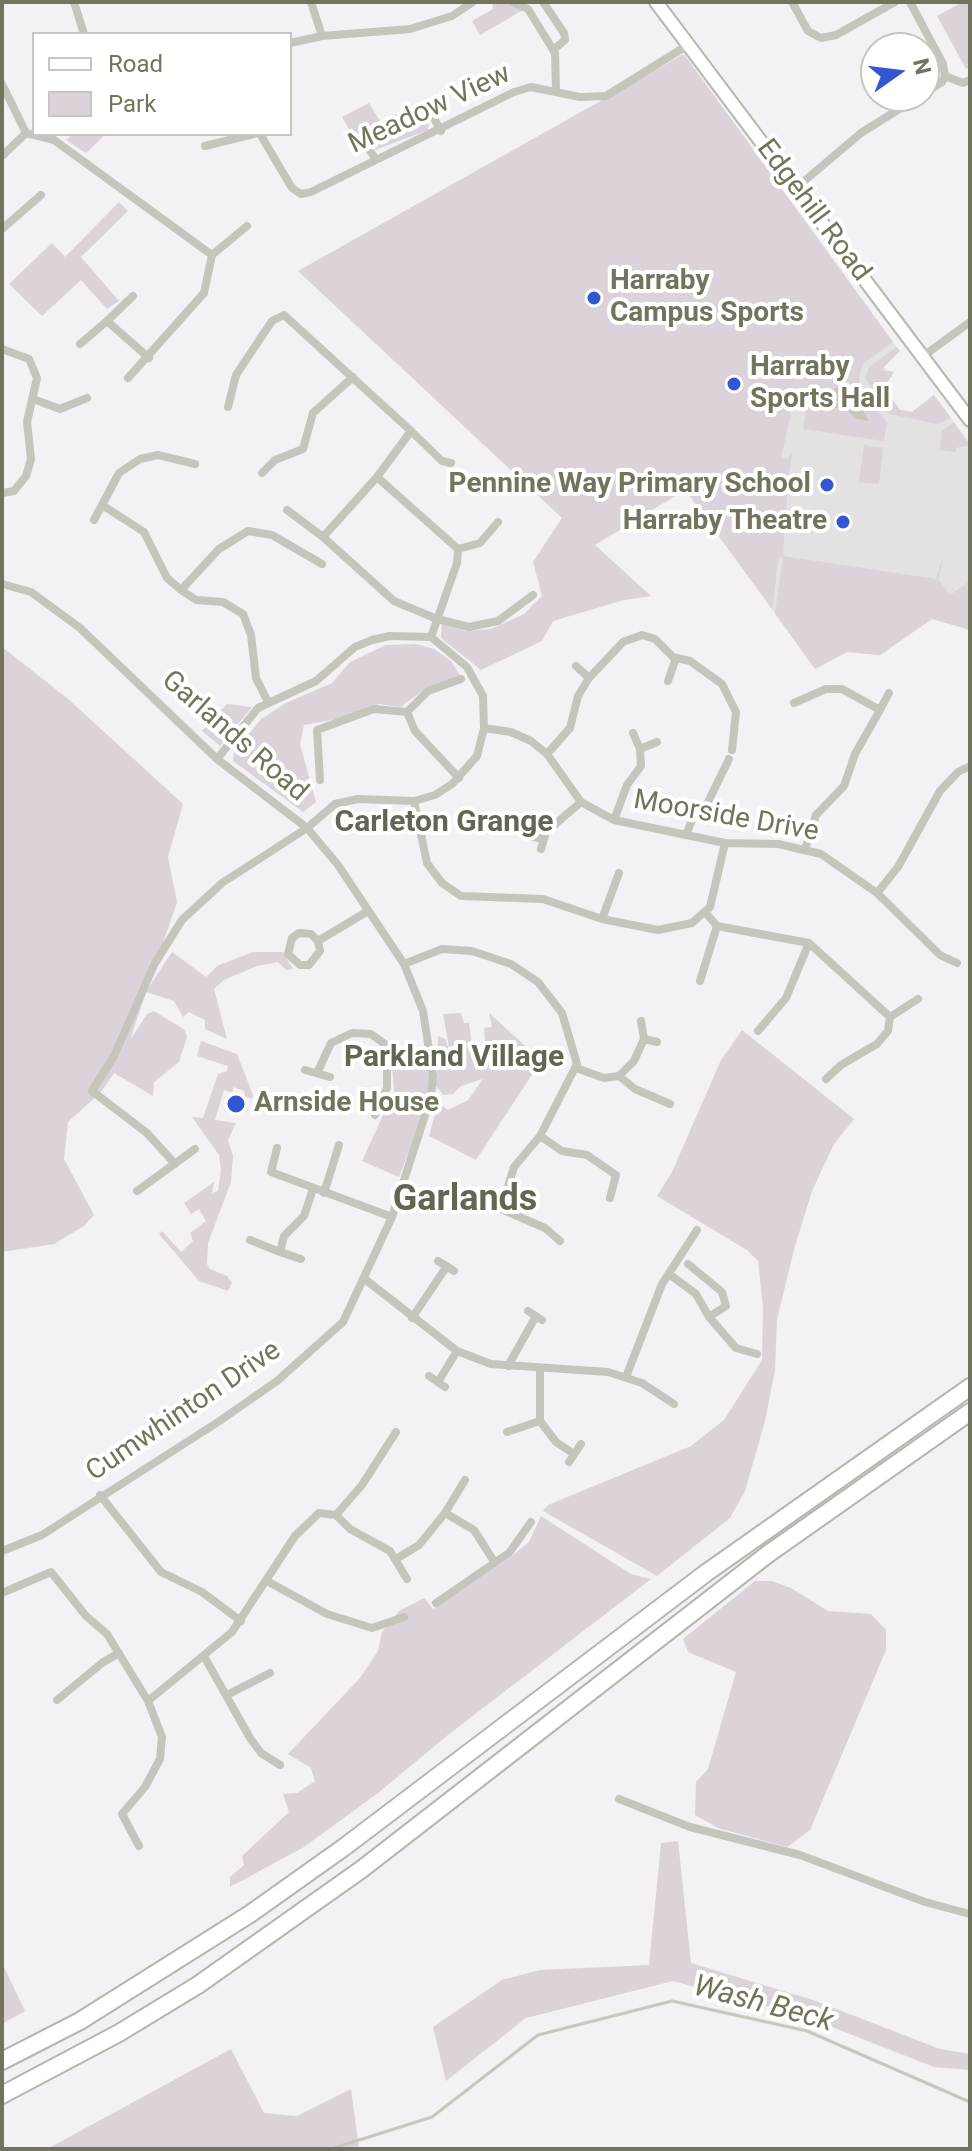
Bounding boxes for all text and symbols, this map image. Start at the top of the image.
legend [32,32,292,136]
north arrow [860,32,940,112]
text: Road [108,50,163,78]
text: N [908,56,936,77]
street label: Meadow View [344,58,516,162]
text: Park [108,90,156,118]
street label: Edgehill Road [749,133,877,289]
place label: Harraby Campus Sports [610,265,804,331]
marker: Harraby Campus Sports [585,289,603,307]
place label: Harraby Sports Hall [750,351,890,417]
marker: Harraby Sports Hall [725,375,743,393]
place label: Pennine Way Primary School [449,468,811,502]
marker: Pennine Way Primary School [818,476,836,494]
place label: Harraby Theatre [623,505,827,539]
marker: Harraby Theatre [834,513,852,531]
street label: Garlands Road [154,664,314,810]
street label: Moorside Drive [631,784,821,850]
district label: Carleton Grange [335,805,553,841]
district label: Parkland Village [344,1040,564,1076]
place label: Arnside House [254,1087,439,1121]
marker: Arnside House [225,1093,247,1115]
district label: Garlands [393,1179,537,1223]
street label: Cumwhinton Drive [80,1335,288,1489]
water label: Wash Beck [689,1969,837,2041]

